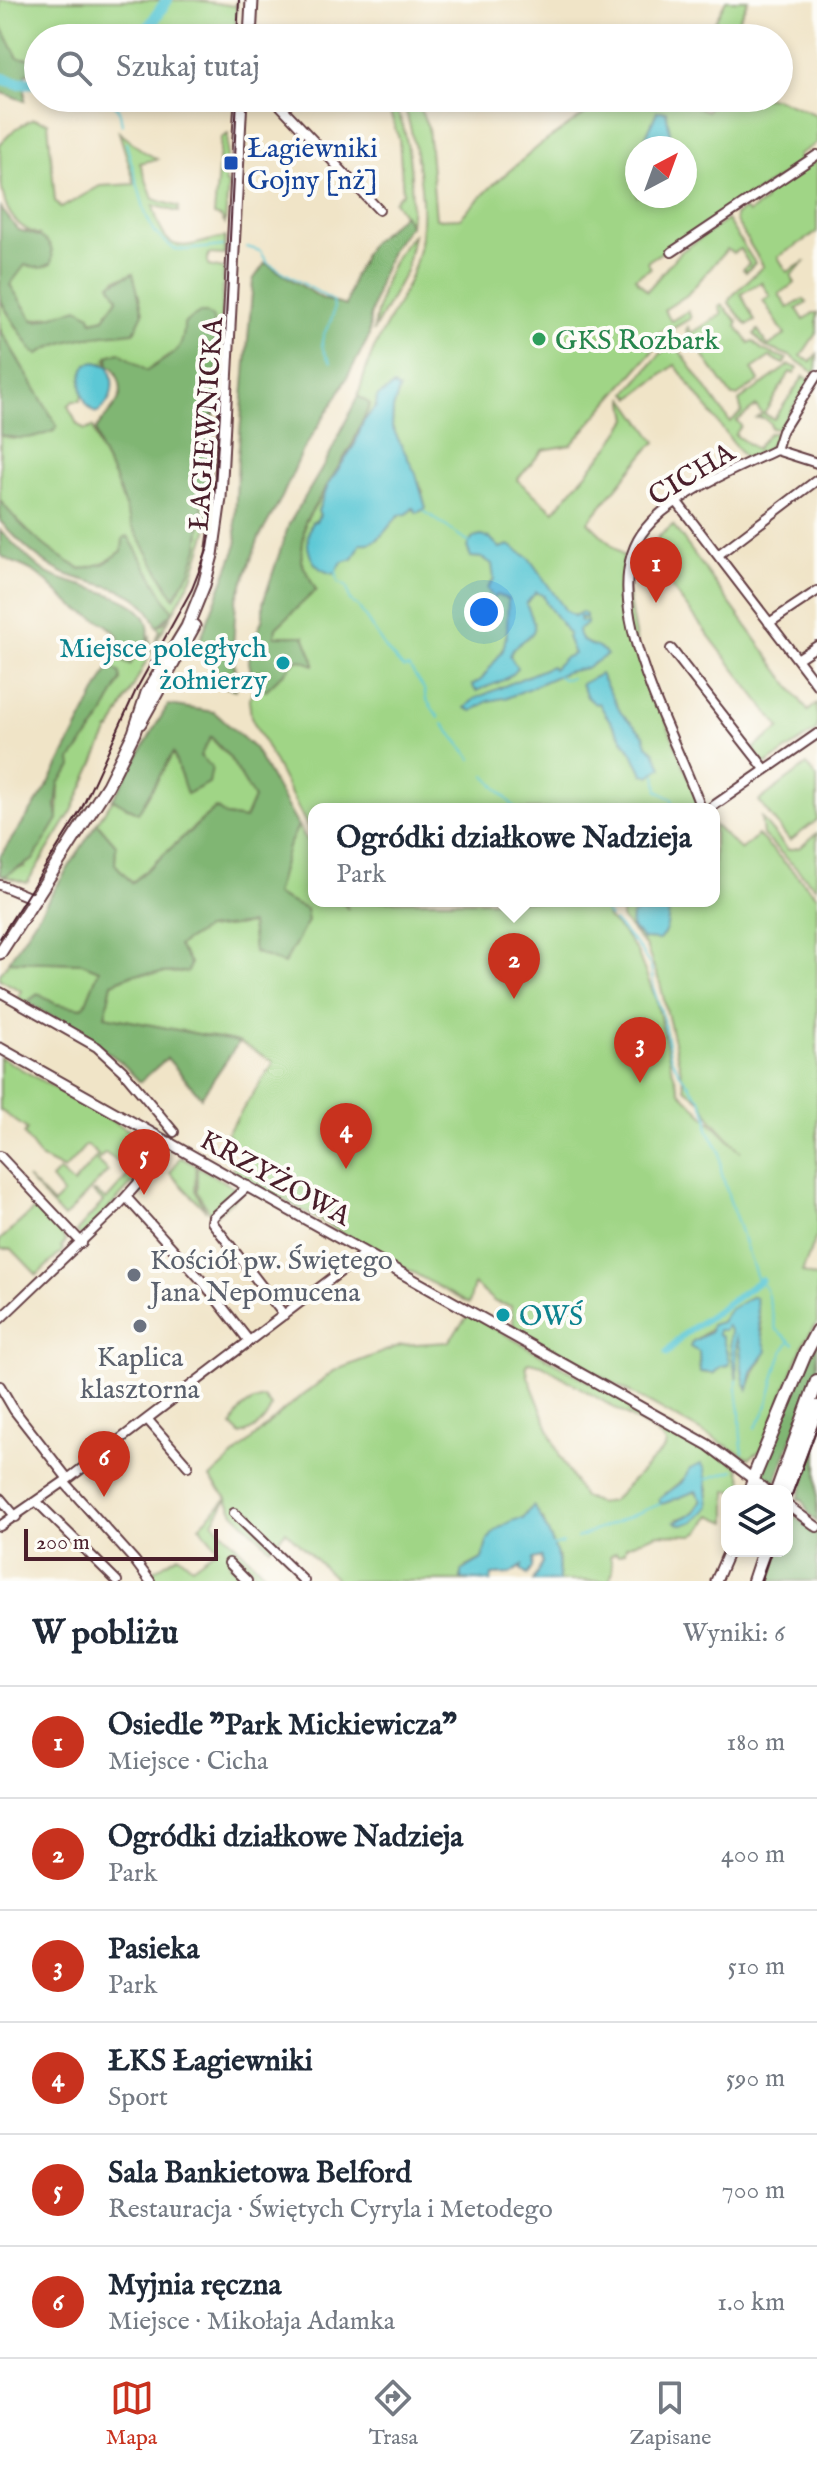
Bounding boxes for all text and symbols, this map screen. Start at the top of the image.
search box [24,24,793,112]
icon: search [52,46,96,90]
text: Szukaj tutaj [116,49,260,87]
place label: Łagiewniki Gojny [nż] [247,132,378,199]
north arrow [625,136,697,208]
marker: Łagiewniki Gojny [nż] [222,154,240,172]
street label: ŁAGIEWNICKA [183,315,232,532]
place label: GKS Rozbark [555,324,720,359]
marker: GKS Rozbark [530,330,548,348]
street label: CICHA [643,435,743,515]
pin: 1 [630,537,682,603]
your location [464,592,504,632]
place label: Miejsce poległych żołnierzy [59,632,267,699]
marker: Miejsce poległych żołnierzy [274,654,292,672]
popup [308,803,720,907]
text: Ogródki działkowe Nadzieja [336,820,692,858]
text: Park [336,858,386,891]
pin: 2 [488,933,540,999]
pin: 3 [614,1017,666,1083]
pin: 4 [320,1103,372,1169]
street label: KRZYŻOWA [193,1123,357,1235]
pin: 5 [118,1129,170,1195]
place label: Kościół pw. Świętego Jana Nepomucena [147,1244,393,1311]
marker: Kościół pw. Świętego Jana Nepomucena [125,1266,143,1284]
place label: OWŚ [519,1300,584,1335]
marker: OWŚ [494,1306,512,1324]
marker: Kaplica klasztorna [131,1317,149,1335]
place label: Kaplica klasztorna [80,1341,201,1408]
pin: 6 [78,1431,130,1497]
map controls [721,1485,793,1557]
button: layers [721,1485,793,1557]
scale bar [24,1525,218,1561]
text: 200 m [36,1529,90,1557]
text: W pobliżu [32,1612,178,1655]
text: Wyniki: 6 [683,1617,785,1650]
text: Osiedle "Park Mickiewicza" [108,1707,457,1745]
text: 1 [53,1726,63,1759]
text: 180 m [727,1726,785,1759]
text: Miejsce · Cicha [108,1745,268,1778]
text: Ogródki działkowe Nadzieja [108,1819,463,1857]
text: 2 [52,1838,64,1871]
text: 400 m [721,1838,785,1871]
text: Park [108,1857,157,1890]
text: Pasieka [108,1931,199,1969]
text: 3 [53,1950,63,1983]
text: 510 m [727,1950,785,1983]
text: Park [108,1969,157,2002]
text: ŁKS Łagiewniki [108,2043,313,2081]
text: 4 [52,2062,64,2095]
text: 590 m [726,2062,785,2095]
text: Sport [108,2081,168,2114]
text: Sala Bankietowa Belford [108,2155,412,2193]
text: 5 [53,2174,63,2207]
text: 700 m [722,2174,785,2207]
text: Restauracja · Świętych Cyryla i Metodego [108,2193,553,2226]
text: Myjnia ręczna [108,2267,281,2305]
text: 6 [53,2286,63,2319]
text: 1.0 km [717,2286,785,2319]
text: Miejsce · Mikołaja Adamka [108,2305,395,2338]
tab: Mapa [106,2376,157,2452]
tab: Trasa [369,2376,418,2452]
tab: Zapisane [630,2376,711,2452]

